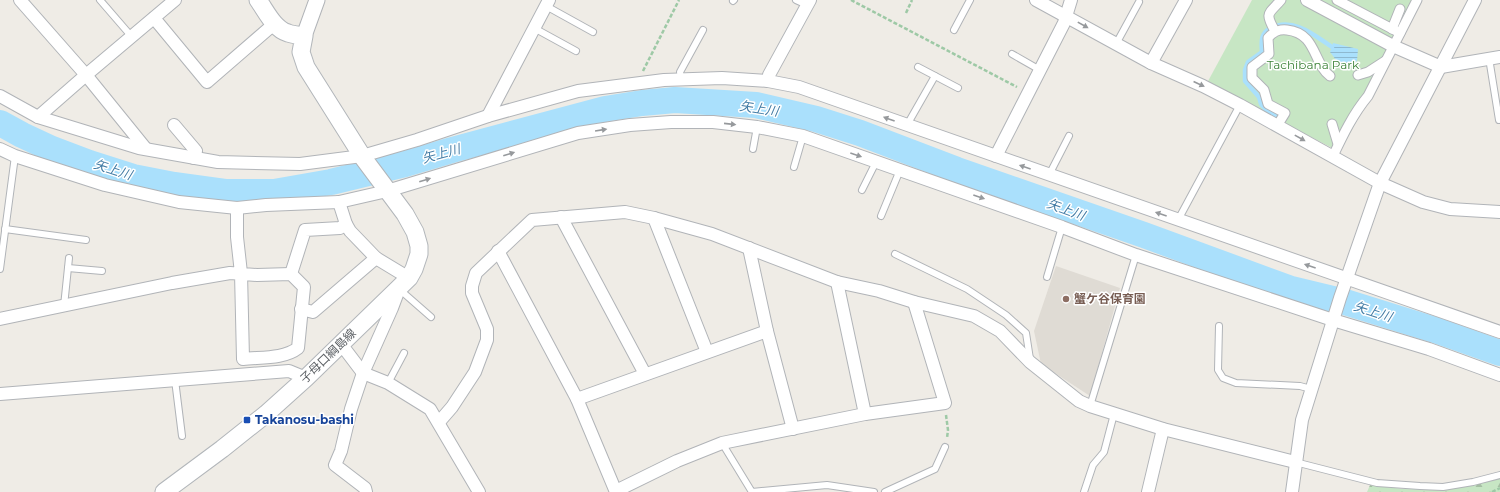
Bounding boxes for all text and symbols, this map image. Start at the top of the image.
one-way arrow [1077,22,1089,28]
park label: Tachibana Park [1267,57,1360,72]
one-way arrow [1193,81,1204,87]
water label: 矢上川 [738,97,781,119]
one-way arrow [882,116,894,122]
one-way arrow [724,121,736,127]
one-way arrow [595,127,607,133]
one-way arrow [1294,135,1306,142]
water label: 矢上川 [420,140,464,166]
one-way arrow [503,151,515,157]
one-way arrow [850,152,862,158]
water label: 矢上川 [92,155,136,183]
one-way arrow [1018,163,1030,169]
one-way arrow [419,177,431,183]
one-way arrow [973,195,985,201]
water label: 矢上川 [1045,195,1089,224]
one-way arrow [1154,211,1166,217]
one-way arrow [1303,263,1315,269]
place label: 蟹ケ谷保育園 [1074,291,1146,306]
marker: 蟹ケ谷保育園 [1061,294,1071,304]
water label: 矢上川 [1352,297,1396,325]
street label: 子母口綱島線 [297,325,359,386]
place label: Takanosu-bashi [255,412,354,427]
marker: Takanosu-bashi [242,415,252,425]

